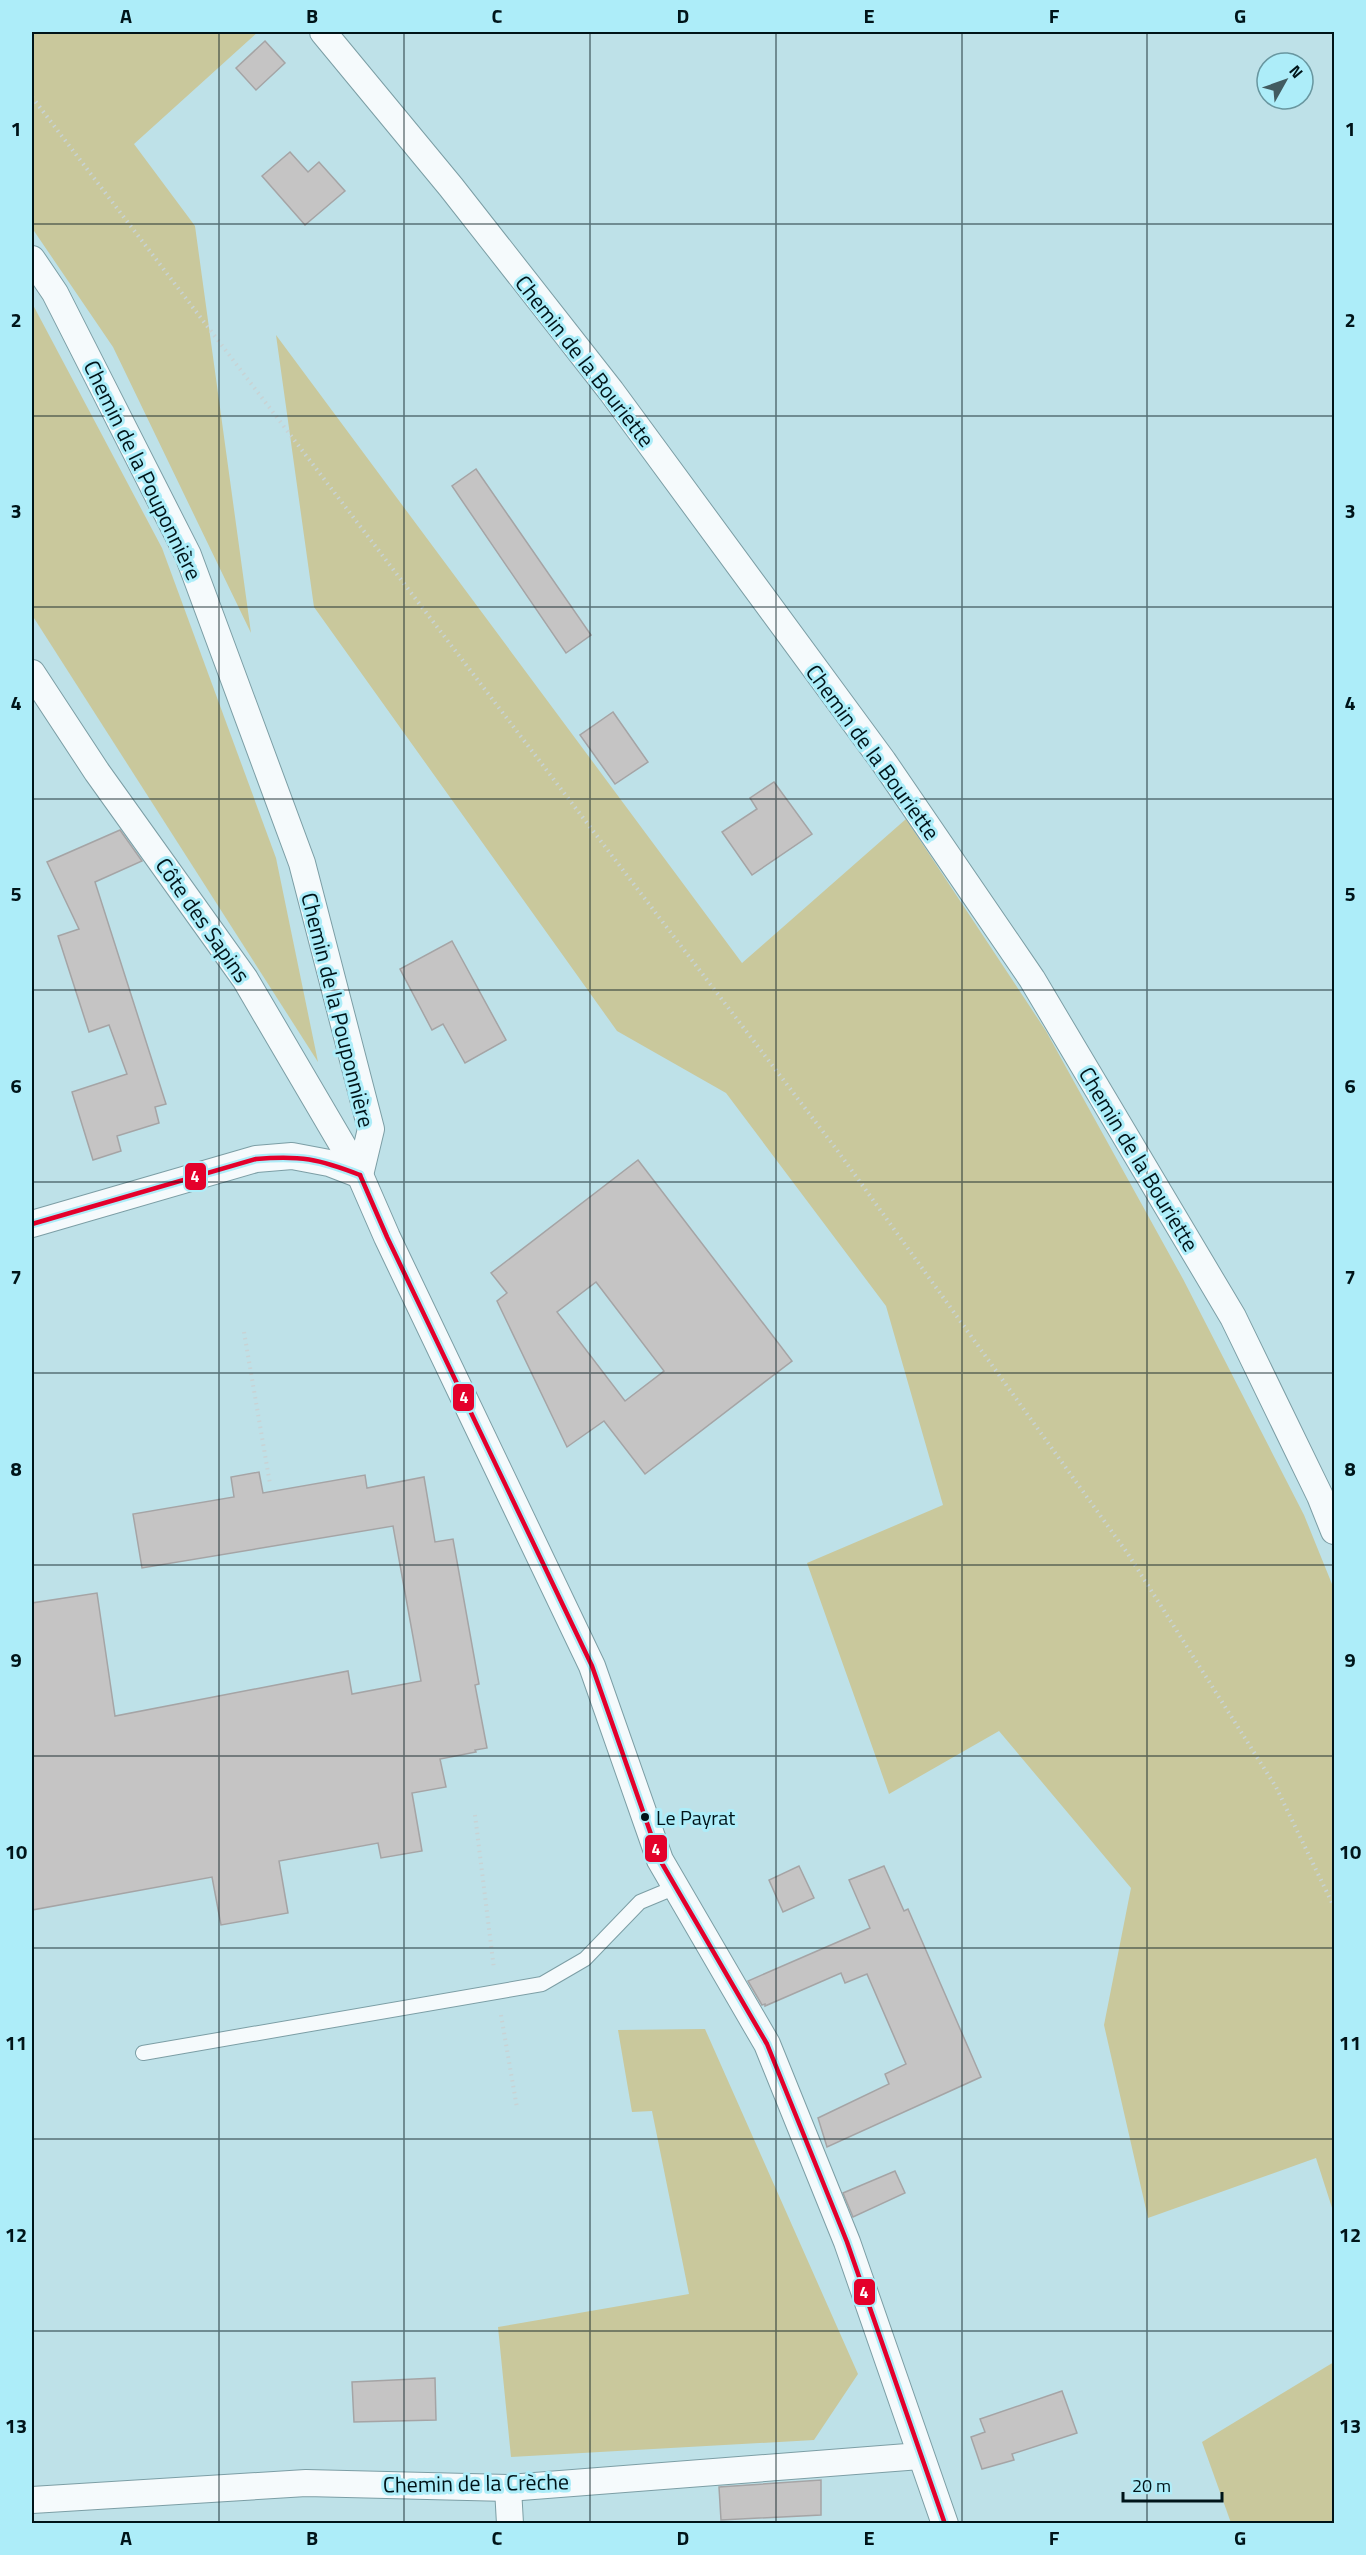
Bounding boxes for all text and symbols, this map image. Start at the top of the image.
text: A [120,0,132,31]
text: B [306,0,318,31]
text: C [492,0,503,31]
text: D [677,0,689,31]
text: E [863,0,875,31]
text: F [1049,0,1060,31]
text: G [1234,0,1246,31]
north arrow [1255,51,1315,111]
text: N [1284,59,1309,83]
text: 1 [10,113,22,144]
text: 1 [1344,113,1356,144]
street label: Chemin de la Bouriette [507,268,663,454]
text: 2 [10,304,22,335]
text: 2 [1344,304,1356,335]
street label: Chemin de la Pouponnière [75,354,211,586]
text: 3 [10,495,22,526]
text: 3 [1344,495,1356,526]
street label: Chemin de la Bouriette [797,657,949,847]
text: 4 [10,687,22,718]
text: 4 [1344,687,1356,718]
street label: Côte des Sapins [147,850,259,990]
text: 5 [10,878,22,909]
text: 5 [1344,878,1356,909]
street label: Chemin de la Pouponnière [292,889,384,1131]
street label: Chemin de la Bouriette [1070,1060,1208,1258]
text: 6 [10,1070,22,1101]
text: 6 [1344,1070,1356,1101]
line badge: 4 [184,1162,207,1191]
text: 4 [191,1164,200,1188]
text: 7 [10,1261,22,1292]
text: 7 [1344,1261,1356,1292]
line badge: 4 [452,1383,475,1412]
text: 4 [460,1385,469,1409]
text: 8 [10,1453,22,1484]
text: 8 [1344,1453,1356,1484]
text: 9 [10,1644,22,1675]
text: 9 [1344,1644,1356,1675]
place label: Le Payrat [656,1802,735,1833]
marker: Le Payrat [639,1811,651,1823]
line badge: 4 [644,1834,668,1863]
text: 10 [5,1836,27,1867]
text: 10 [1339,1836,1361,1867]
text: 4 [652,1837,661,1861]
text: 11 [5,2027,27,2058]
text: 11 [1339,2027,1361,2058]
text: 12 [5,2219,27,2250]
text: 12 [1339,2219,1361,2250]
line badge: 4 [853,2278,876,2306]
text: 4 [860,2280,869,2304]
text: 13 [5,2410,27,2441]
text: 13 [1339,2410,1361,2441]
street label: Chemin de la Crèche [383,2464,569,2502]
scale bar [1123,2465,1222,2503]
text: 20 m [1132,2472,1171,2499]
text: A [120,2522,132,2553]
text: B [306,2522,318,2553]
text: C [492,2522,503,2553]
text: D [677,2522,689,2553]
text: E [863,2522,875,2553]
text: F [1049,2522,1060,2553]
text: G [1234,2522,1246,2553]

